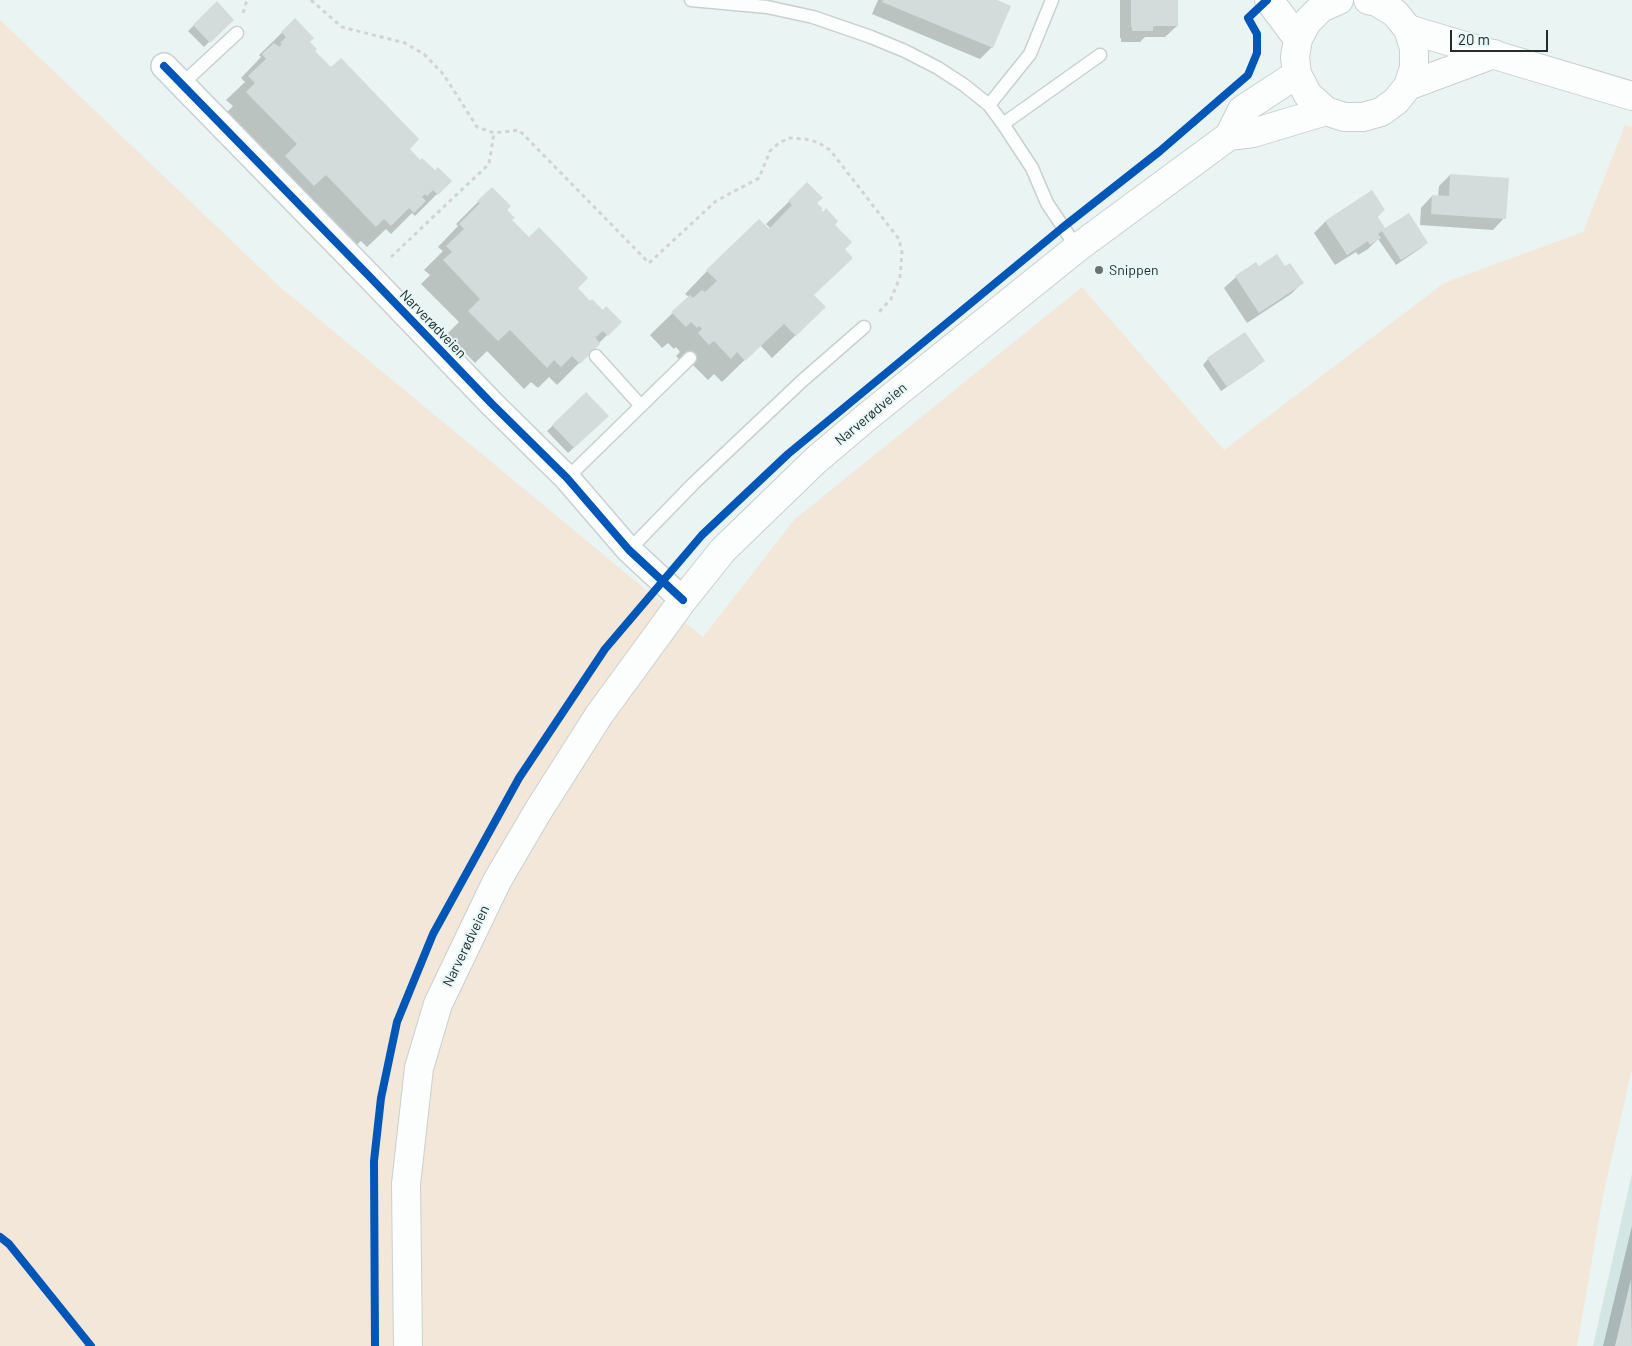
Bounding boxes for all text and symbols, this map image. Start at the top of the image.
scale bar [1452,20,1550,52]
text: 20 m [1458,30,1490,48]
place label: Snippen [1109,262,1159,278]
marker: Snippen [1093,264,1105,276]
street label: Narverødveien [396,286,470,362]
street label: Narverødveien [832,379,910,449]
street label: Narverødveien [439,903,493,989]

